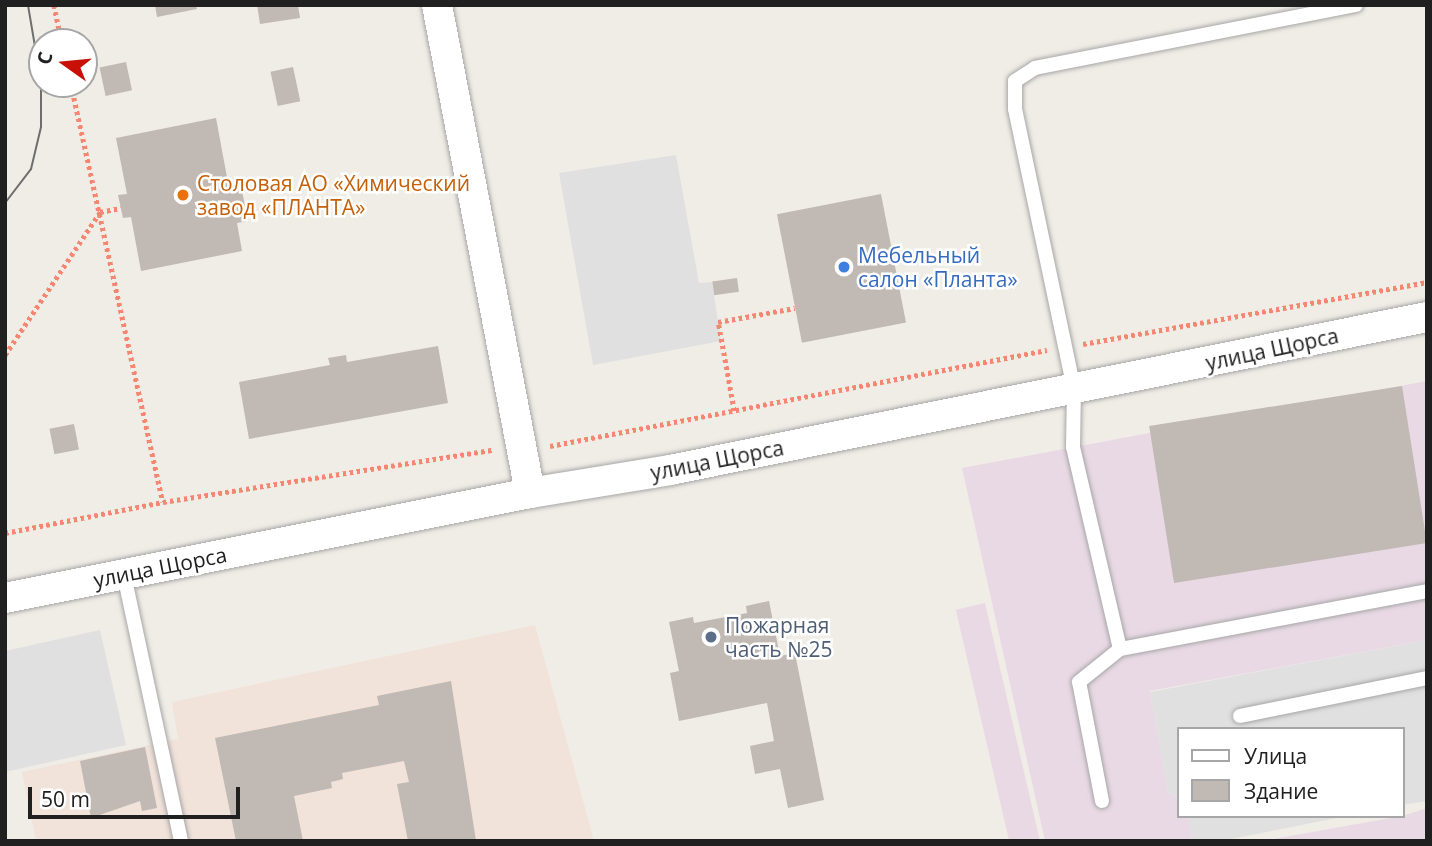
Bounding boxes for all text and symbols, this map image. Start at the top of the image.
north arrow [28,28,98,98]
text: С [31,49,59,67]
place label: Столовая АО «Химический завод «ПЛАНТА» [197,170,470,220]
marker: Столовая АО «Химический завод «ПЛАНТА» [175,187,191,203]
place label: Мебельный салон «Планта» [858,242,1018,292]
marker: Мебельный салон «Планта» [836,259,852,275]
street label: улица Щорса [1203,323,1341,375]
street label: улица Щорса [648,435,786,485]
street label: улица Щорса [91,542,229,592]
place label: Пожарная часть №25 [725,612,833,662]
marker: Пожарная часть №25 [703,629,719,645]
legend [1176,727,1404,818]
text: Улица [1244,742,1307,770]
scale bar [32,772,243,816]
text: Здание [1244,777,1318,805]
text: 50 m [41,785,90,813]

